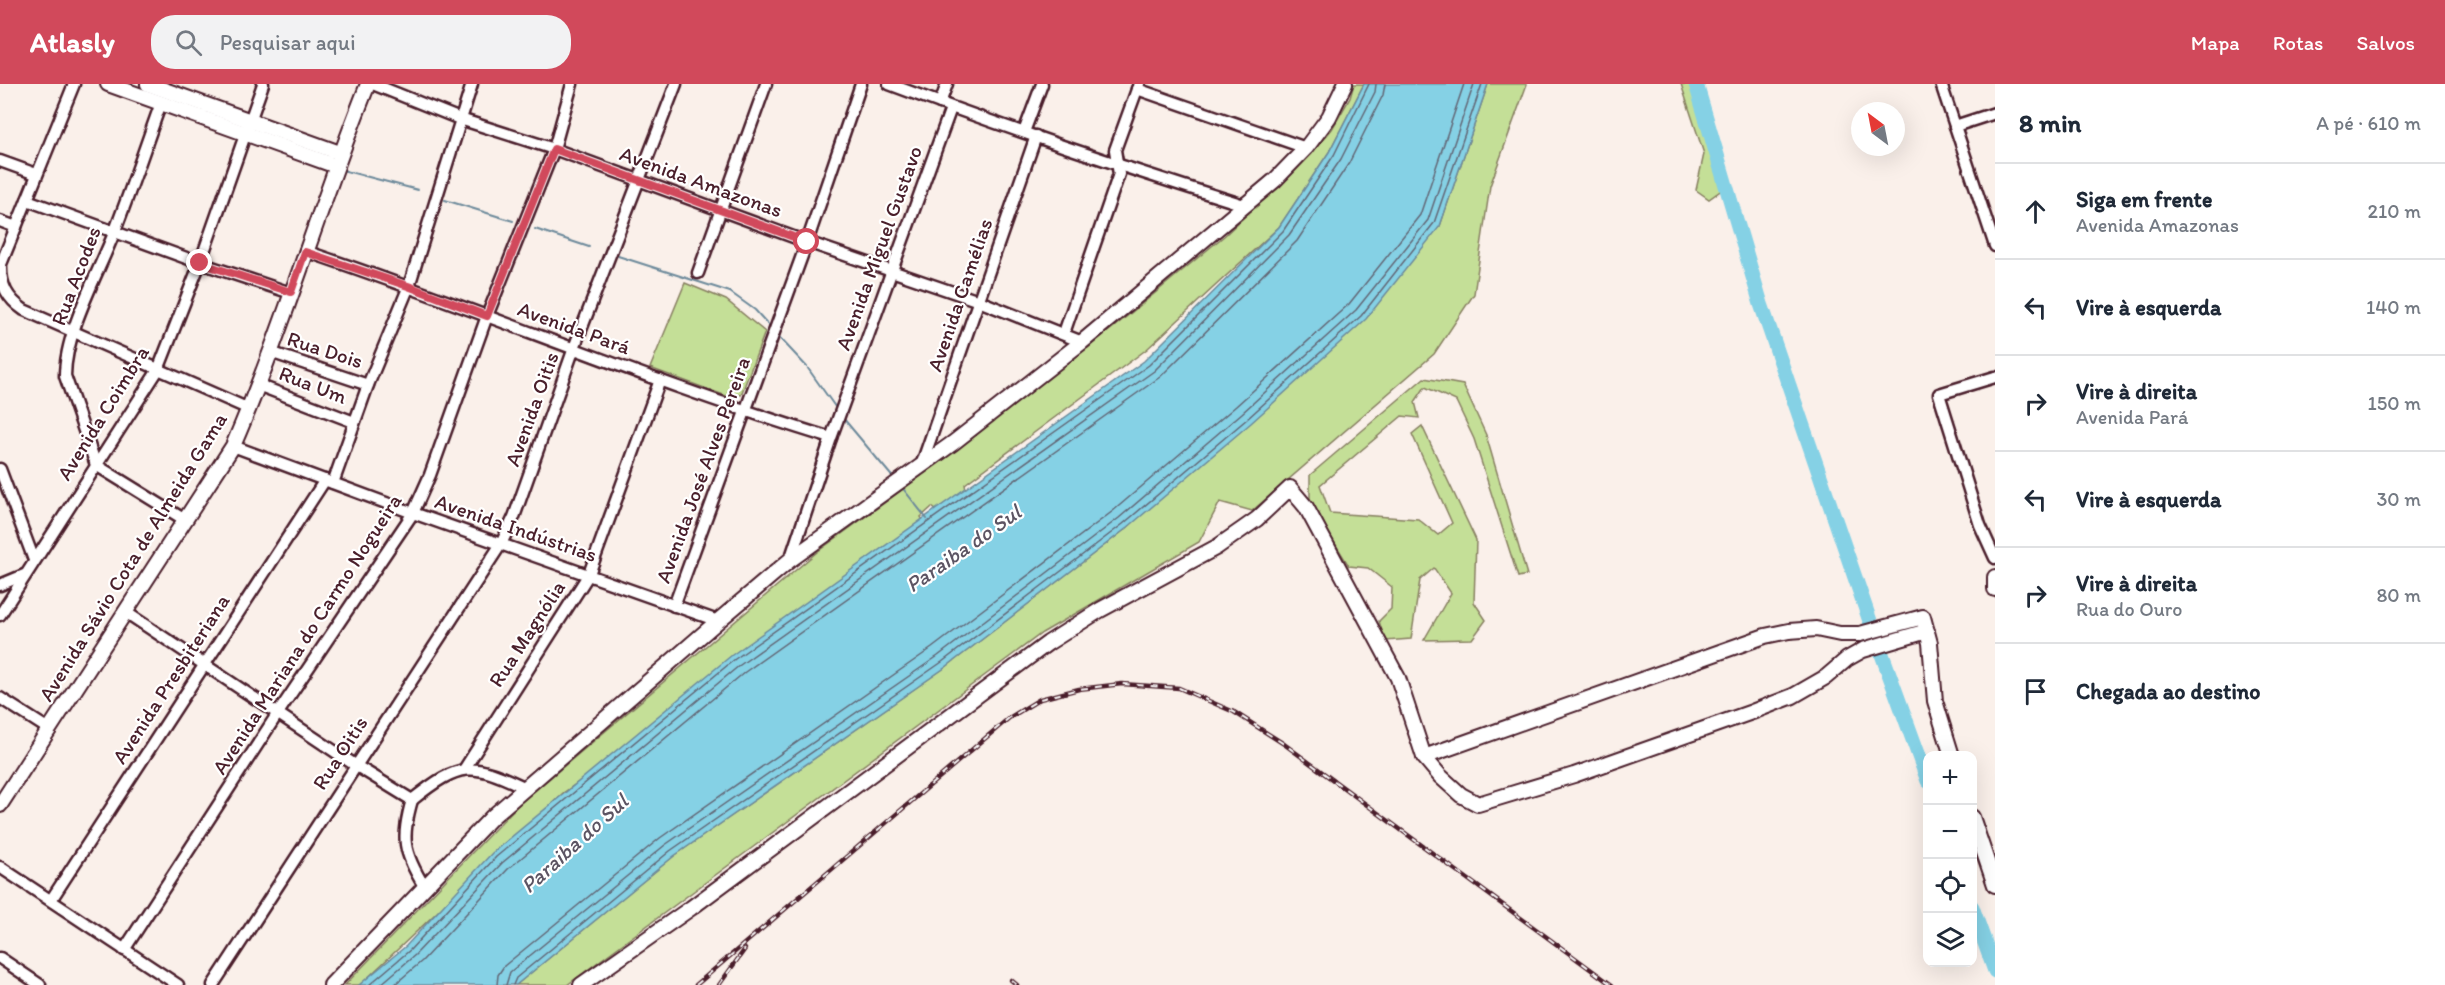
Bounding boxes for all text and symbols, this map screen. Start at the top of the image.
search box [151,15,571,69]
text: Atlasly [30,25,115,59]
icon: search [172,26,205,59]
text: Pesquisar aqui [220,29,356,56]
text: Mapa [2191,30,2240,55]
text: Rotas [2273,30,2323,55]
text: Salvos [2356,30,2415,55]
north arrow [1851,102,1905,156]
text: 8 min [2019,107,2081,139]
text: A pé · 610 m [2316,111,2421,135]
street label: Avenida Amazonas [617,141,786,223]
street label: Avenida Miguel Gustavo [830,142,927,353]
text: Siga em frente [2076,186,2212,213]
icon: ahead [2019,195,2052,228]
text: 210 m [2368,199,2421,223]
text: Avenida Amazonas [2076,213,2239,237]
street label: Avenida Camélias [922,215,997,375]
street label: Rua Acodes [45,223,106,329]
route start [793,228,819,254]
route end [186,249,212,275]
icon: left [2019,291,2052,324]
text: Vire à esquerda [2076,294,2221,321]
text: 140 m [2366,295,2421,319]
street label: Avenida Pará [514,296,634,359]
street label: Rua Dois [284,326,366,373]
street label: Avenida Coimbra [51,341,154,485]
street label: Avenida Oitis [499,348,564,469]
street label: Avenida José Alves Pereira [650,354,755,586]
street label: Rua Um [276,360,351,409]
text: Vire à direita [2076,378,2197,405]
icon: right [2019,387,2052,420]
text: 150 m [2368,391,2421,415]
text: Avenida Pará [2076,405,2188,429]
street label: Avenida Sávio Cota de Almeida Gama [33,408,232,706]
icon: left [2019,483,2052,516]
text: Vire à esquerda [2076,486,2221,513]
text: 30 m [2376,487,2421,511]
street label: Avenida Indústrias [432,488,600,567]
street label: Avenida Mariana do Carmo Nogueira [206,489,407,779]
water label: Paraiba do Sul [900,498,1028,598]
text: Vire à direita [2076,570,2197,597]
street label: Rua Magnólia [483,576,570,692]
icon: right [2019,579,2052,612]
text: 80 m [2376,583,2421,607]
street label: Avenida Presbiteriana [106,589,235,768]
text: Rua do Ouro [2076,597,2182,621]
icon: arrive [2019,675,2052,708]
text: Chegada ao destino [2076,678,2260,705]
street label: Rua Oitis [307,711,373,794]
map controls [1923,751,1977,967]
button: + [1923,751,1977,805]
water label: Paraiba do Sul [515,787,635,899]
button: − [1923,805,1977,859]
button: locate [1923,859,1977,913]
button: layers [1923,913,1977,967]

